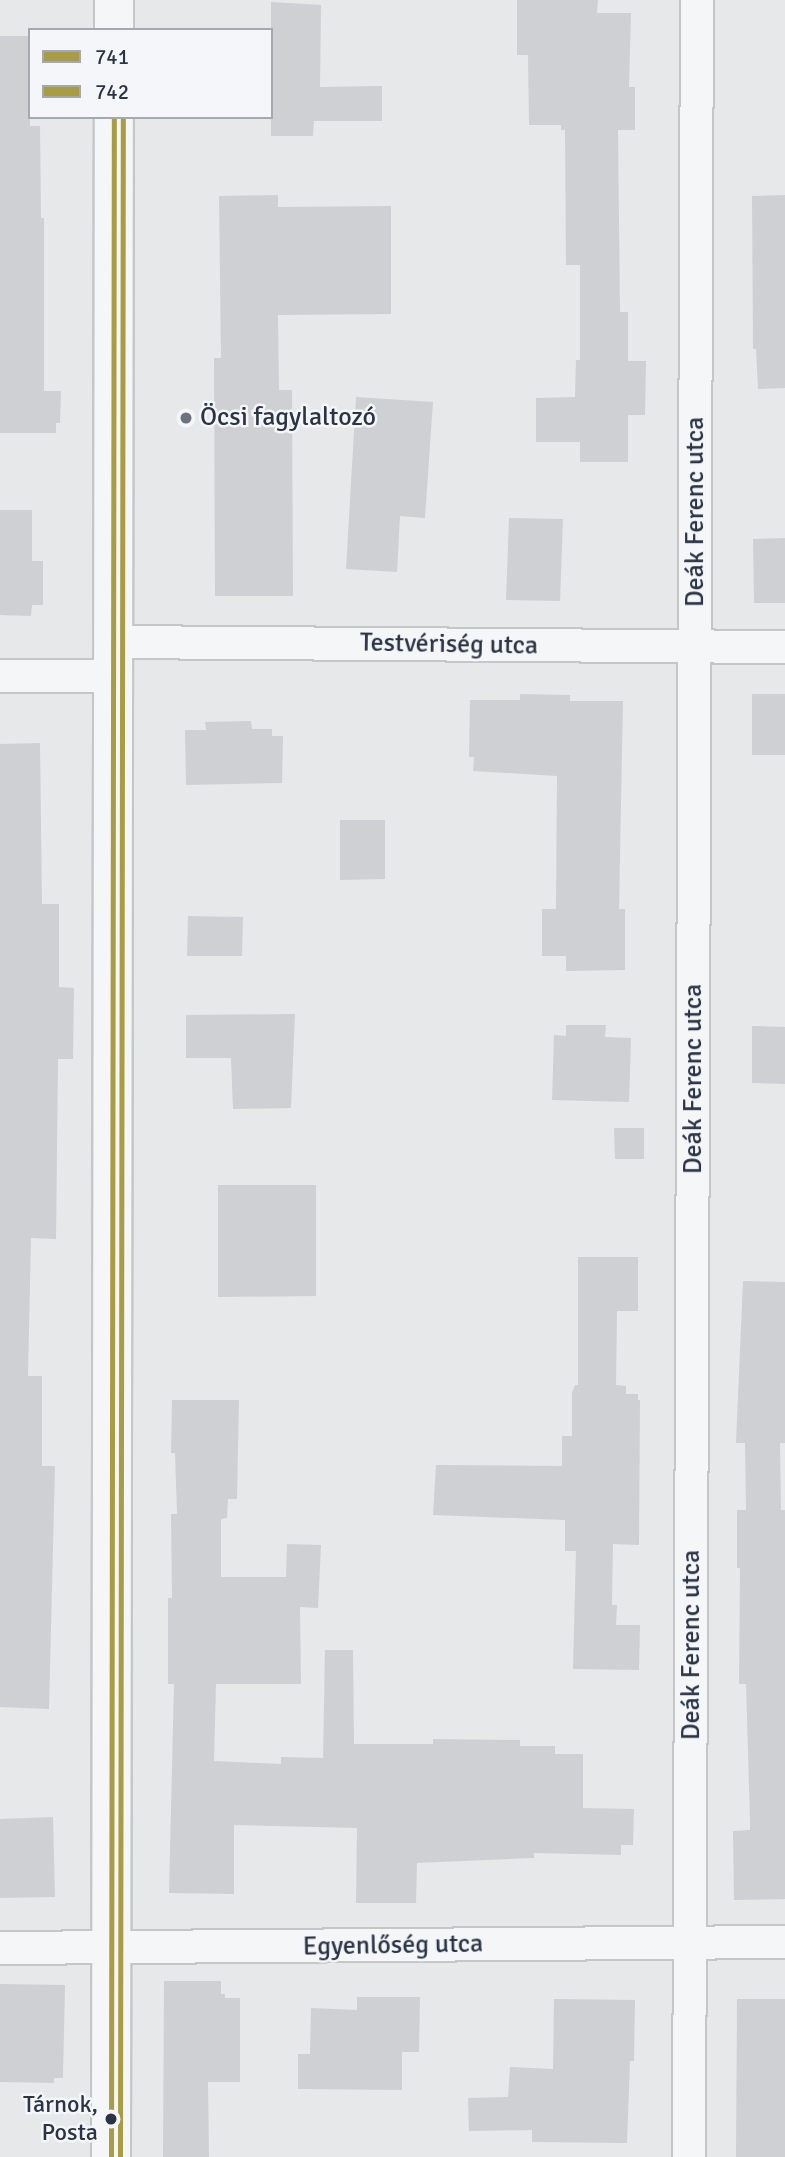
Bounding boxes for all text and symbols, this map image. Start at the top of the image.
legend [28,28,273,119]
text: 741 [95,44,129,70]
text: 742 [95,79,129,105]
place label: Öcsi fagylaltozó [200,402,376,434]
marker: Öcsi fagylaltozó [178,410,194,426]
street label: Deák Ferenc utca [680,417,712,607]
street label: Testvériség utca [360,628,538,662]
street label: Deák Ferenc utca [678,984,710,1174]
street label: Deák Ferenc utca [676,1550,708,1740]
street label: Egyenlőség utca [303,1929,483,1963]
place label: Tárnok, Posta [23,2091,98,2147]
marker: Tárnok, Posta [104,2112,118,2126]

